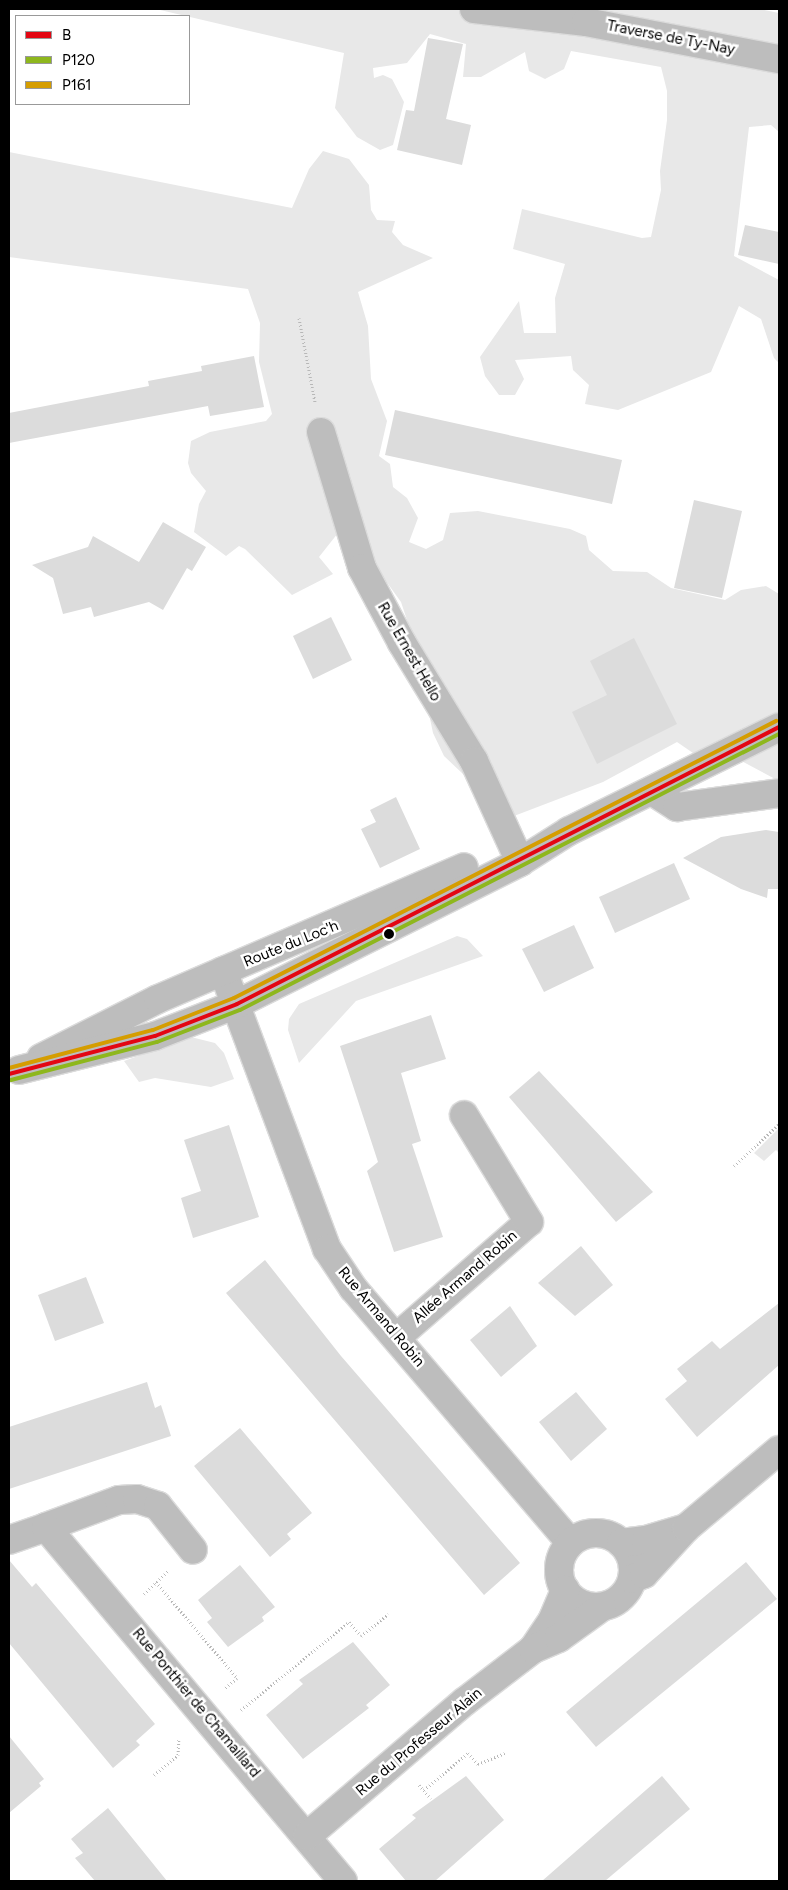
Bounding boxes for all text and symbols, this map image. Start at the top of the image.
legend [15,15,190,105]
street label: Traverse de Ty-Nay [606,17,736,59]
text: B [62,26,71,44]
text: P120 [62,51,95,69]
text: P161 [62,76,92,94]
street label: Rue Ernest Hello [373,599,445,705]
street label: Route du Loc'h [241,917,341,971]
unlabelled marker [384,929,394,939]
street label: Allée Armand Robin [409,1227,521,1327]
street label: Rue Armand Robin [334,1263,428,1371]
street label: Rue Ponthier de Chamaillard [128,1625,264,1781]
street label: Rue du Professeur Alain [352,1684,486,1800]

